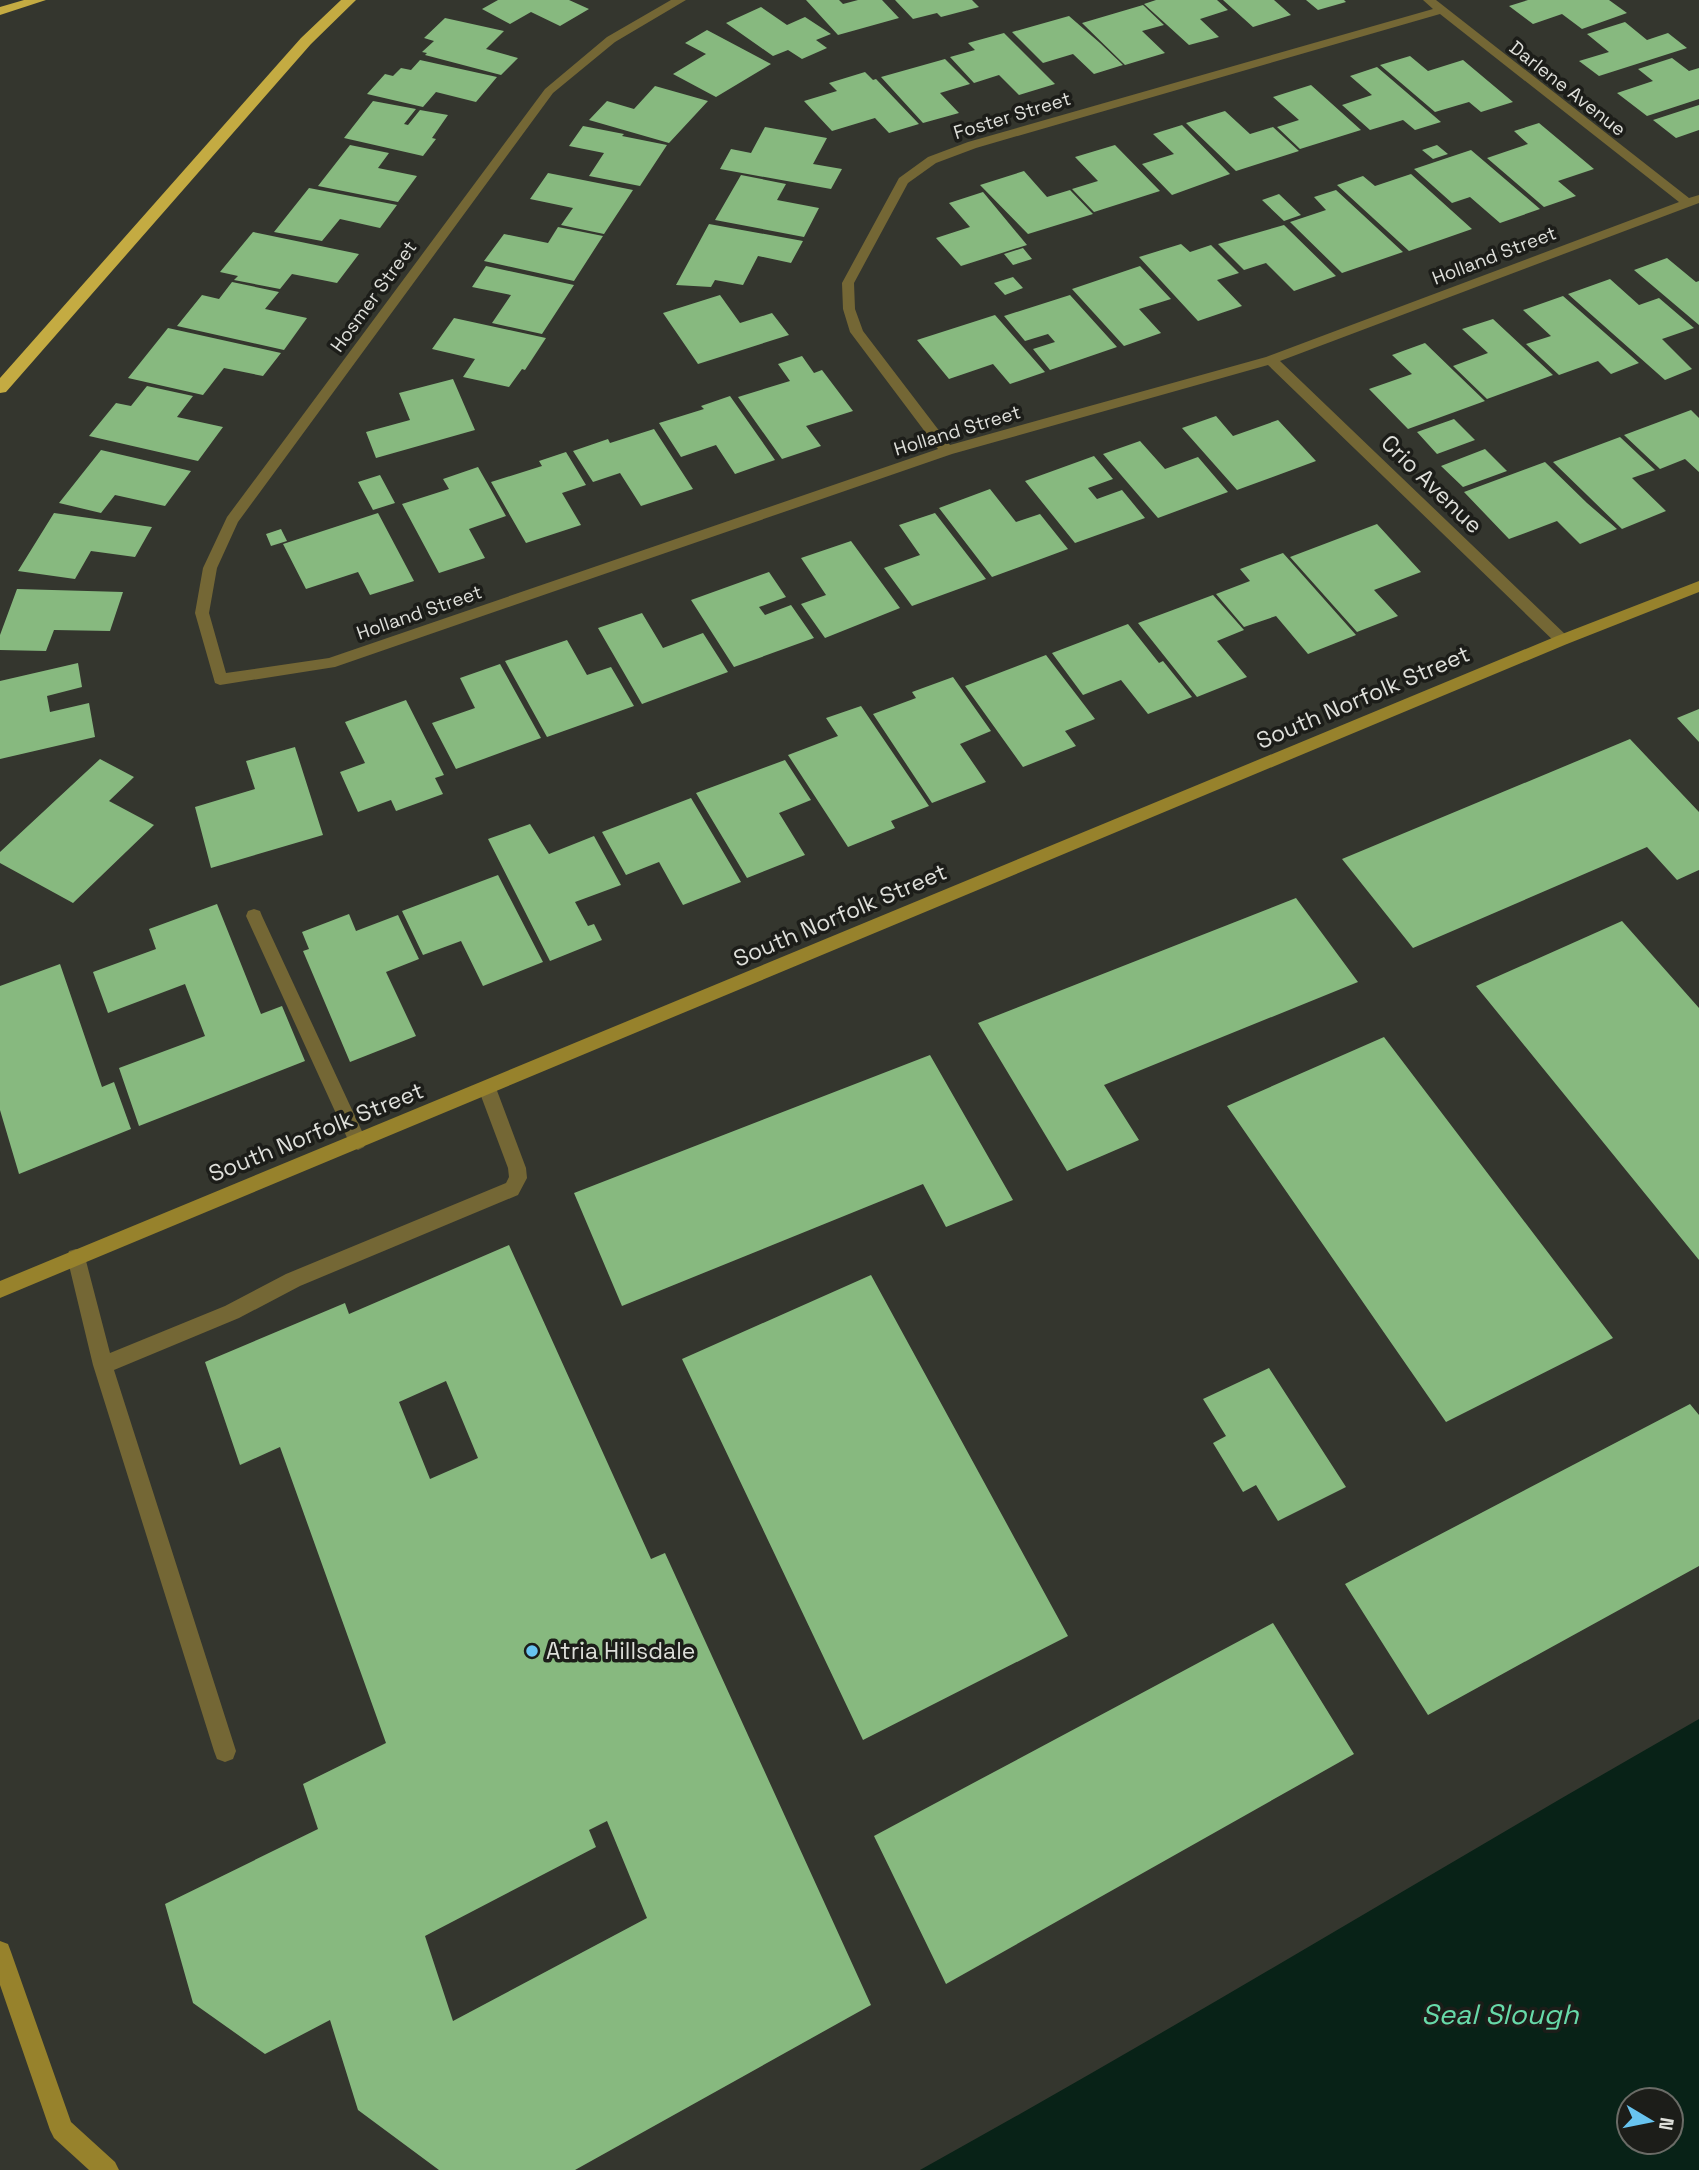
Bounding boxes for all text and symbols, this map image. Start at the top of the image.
street label: Darlene Avenue [1504,35,1631,142]
street label: Foster Street [950,86,1074,145]
street label: Holland Street [1428,220,1560,291]
street label: Hosmer Street [325,236,422,357]
street label: Holland Street [891,399,1024,462]
street label: Crio Avenue [1375,428,1489,540]
street label: Holland Street [353,579,485,646]
street label: South Norfolk Street [1252,638,1474,756]
street label: South Norfolk Street [729,856,951,974]
street label: South Norfolk Street [204,1075,428,1189]
place label: Atria Hillsdale [546,1636,695,1666]
marker: Atria Hillsdale [524,1643,540,1659]
water label: Seal Slough [1421,1996,1580,2032]
north arrow [1615,2086,1685,2156]
text: N [1653,2115,1680,2132]

